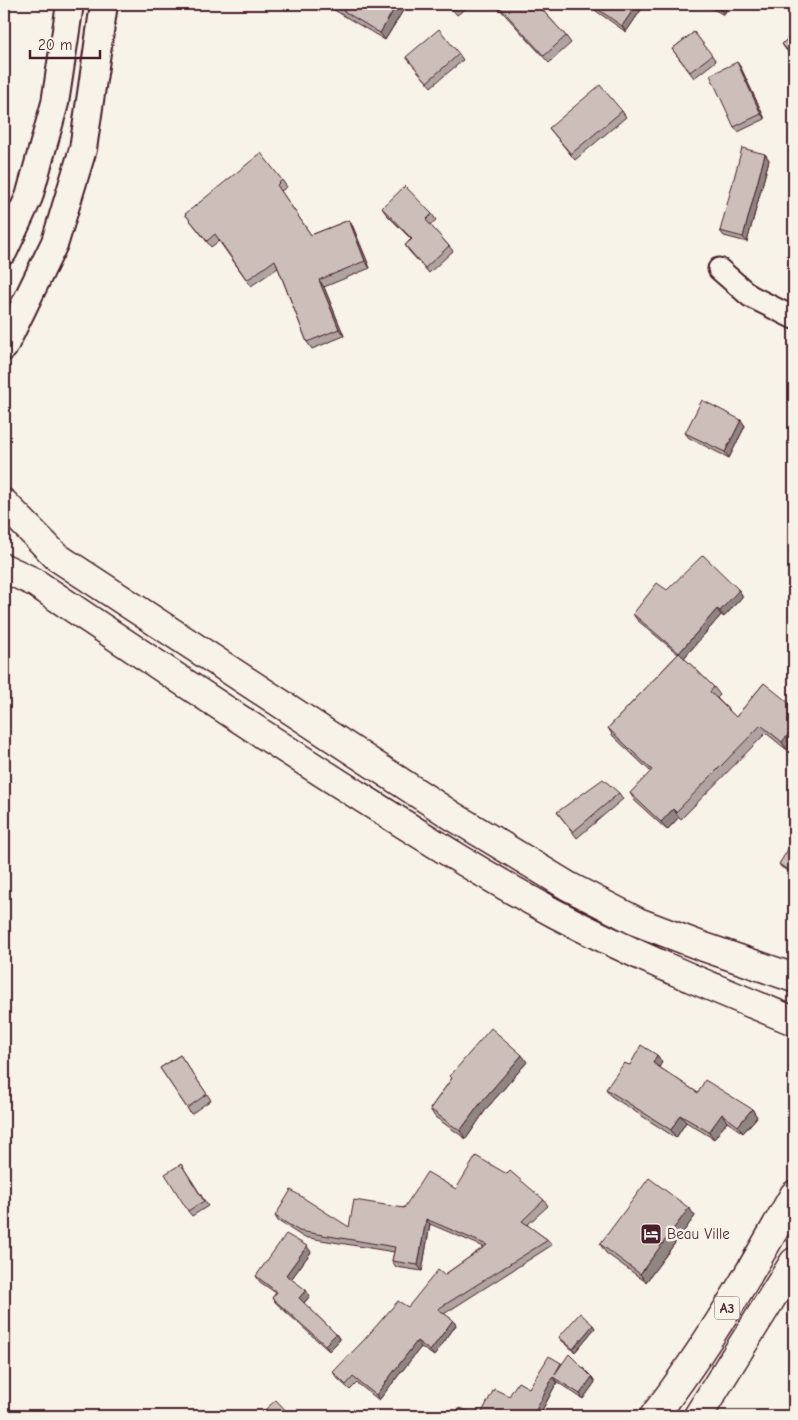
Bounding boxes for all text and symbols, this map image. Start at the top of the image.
scale bar [30,28,100,60]
text: 20 m [38,36,72,54]
hotel icon: Beau Ville [639,1222,663,1246]
place label: Beau Ville [667,1225,730,1243]
road number: A3 [714,1296,740,1320]

